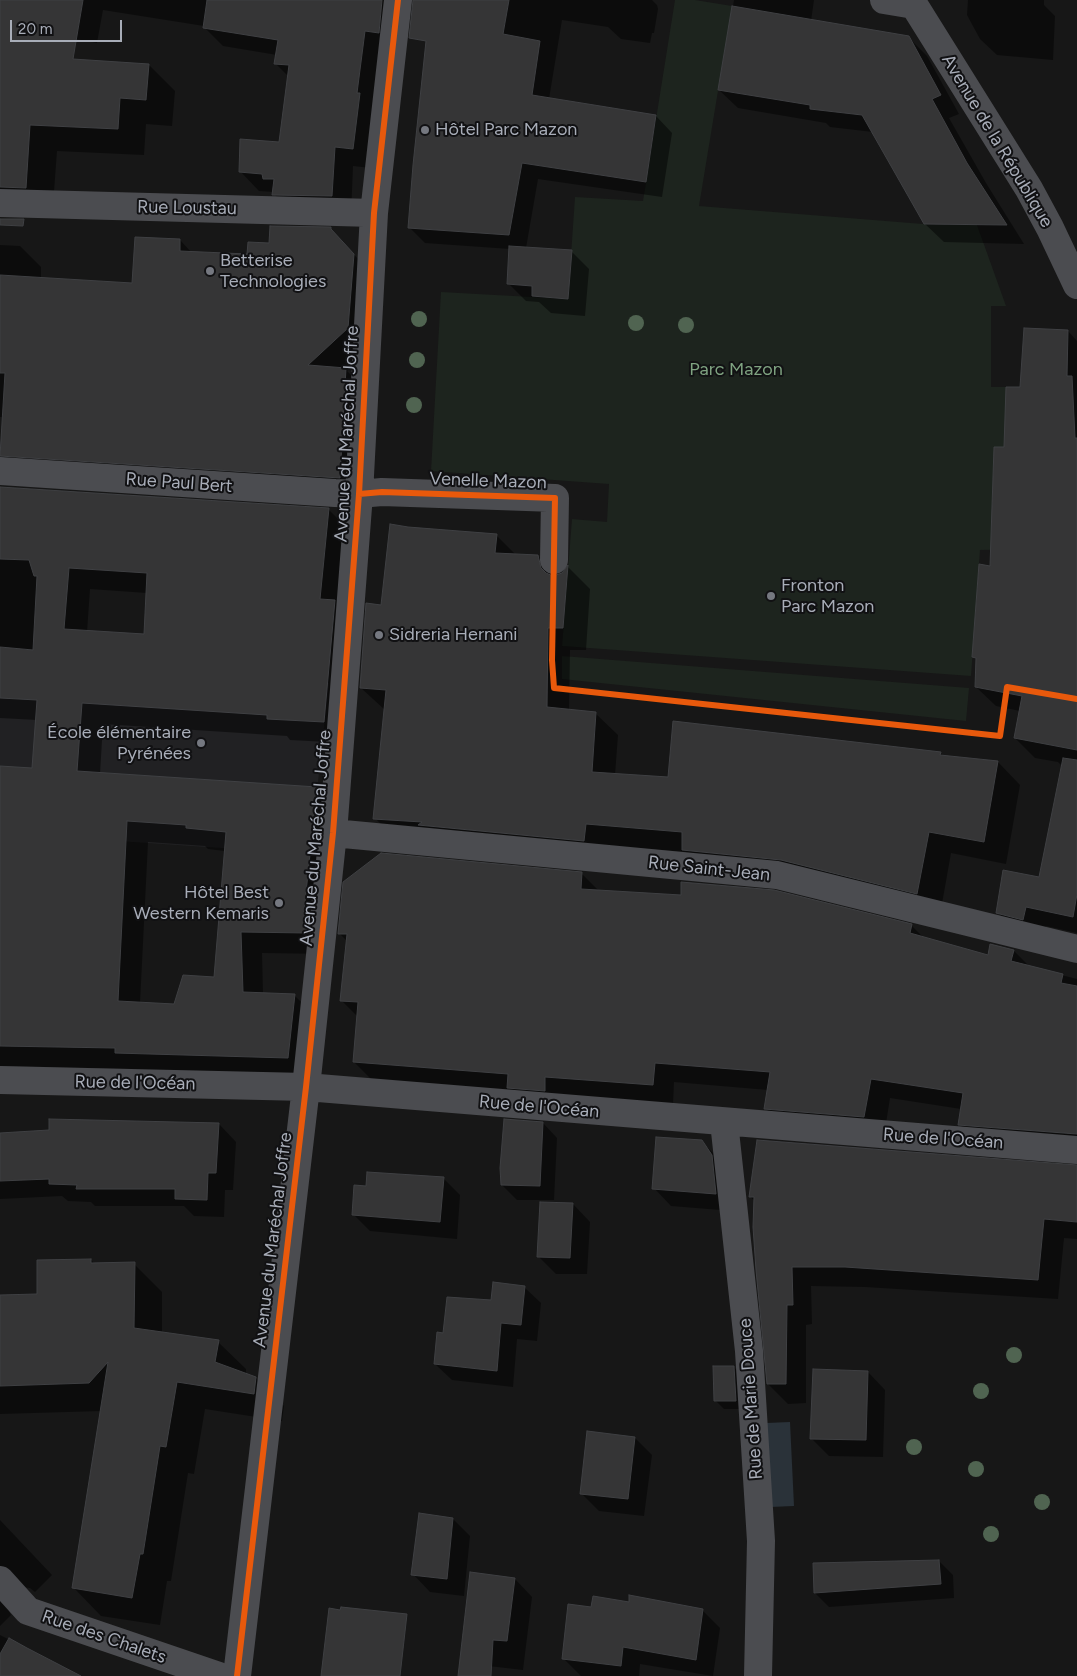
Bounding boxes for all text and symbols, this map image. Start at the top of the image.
scale bar [12,10,125,42]
text: 20 m [18,20,52,38]
street label: Avenue de la République [937,50,1057,232]
place label: Hôtel Parc Mazon [435,119,577,141]
marker: Hôtel Parc Mazon [419,124,431,136]
street label: Rue Loustau [137,196,237,220]
place label: Betterise Technologies [220,250,326,292]
marker: Betterise Technologies [204,265,216,277]
street label: Avenue du Maréchal Joffre [331,325,363,543]
park label: Parc Mazon [689,359,783,381]
street label: Rue Paul Bert [125,468,233,498]
street label: Venelle Mazon [429,468,547,494]
place label: Fronton Parc Mazon [781,575,874,618]
marker: Fronton Parc Mazon [765,590,777,602]
place label: Sidreria Hernani [389,624,517,646]
marker: Sidreria Hernani [373,629,385,641]
place label: École élémentaire Pyrénées [47,722,191,764]
street label: Avenue du Maréchal Joffre [296,729,336,947]
marker: École élémentaire Pyrénées [195,737,207,749]
street label: Rue Saint-Jean [647,852,771,886]
place label: Hôtel Best Western Kemaris [133,882,269,924]
marker: Hôtel Best Western Kemaris [273,897,285,909]
street label: Rue de l'Océan [74,1071,196,1095]
street label: Rue de l'Océan [478,1091,600,1123]
street label: Rue de l'Océan [882,1124,1004,1154]
street label: Avenue du Maréchal Joffre [249,1131,297,1349]
street label: Rue de Marie Douce [735,1318,767,1480]
street label: Rue des Chalets [39,1606,169,1668]

